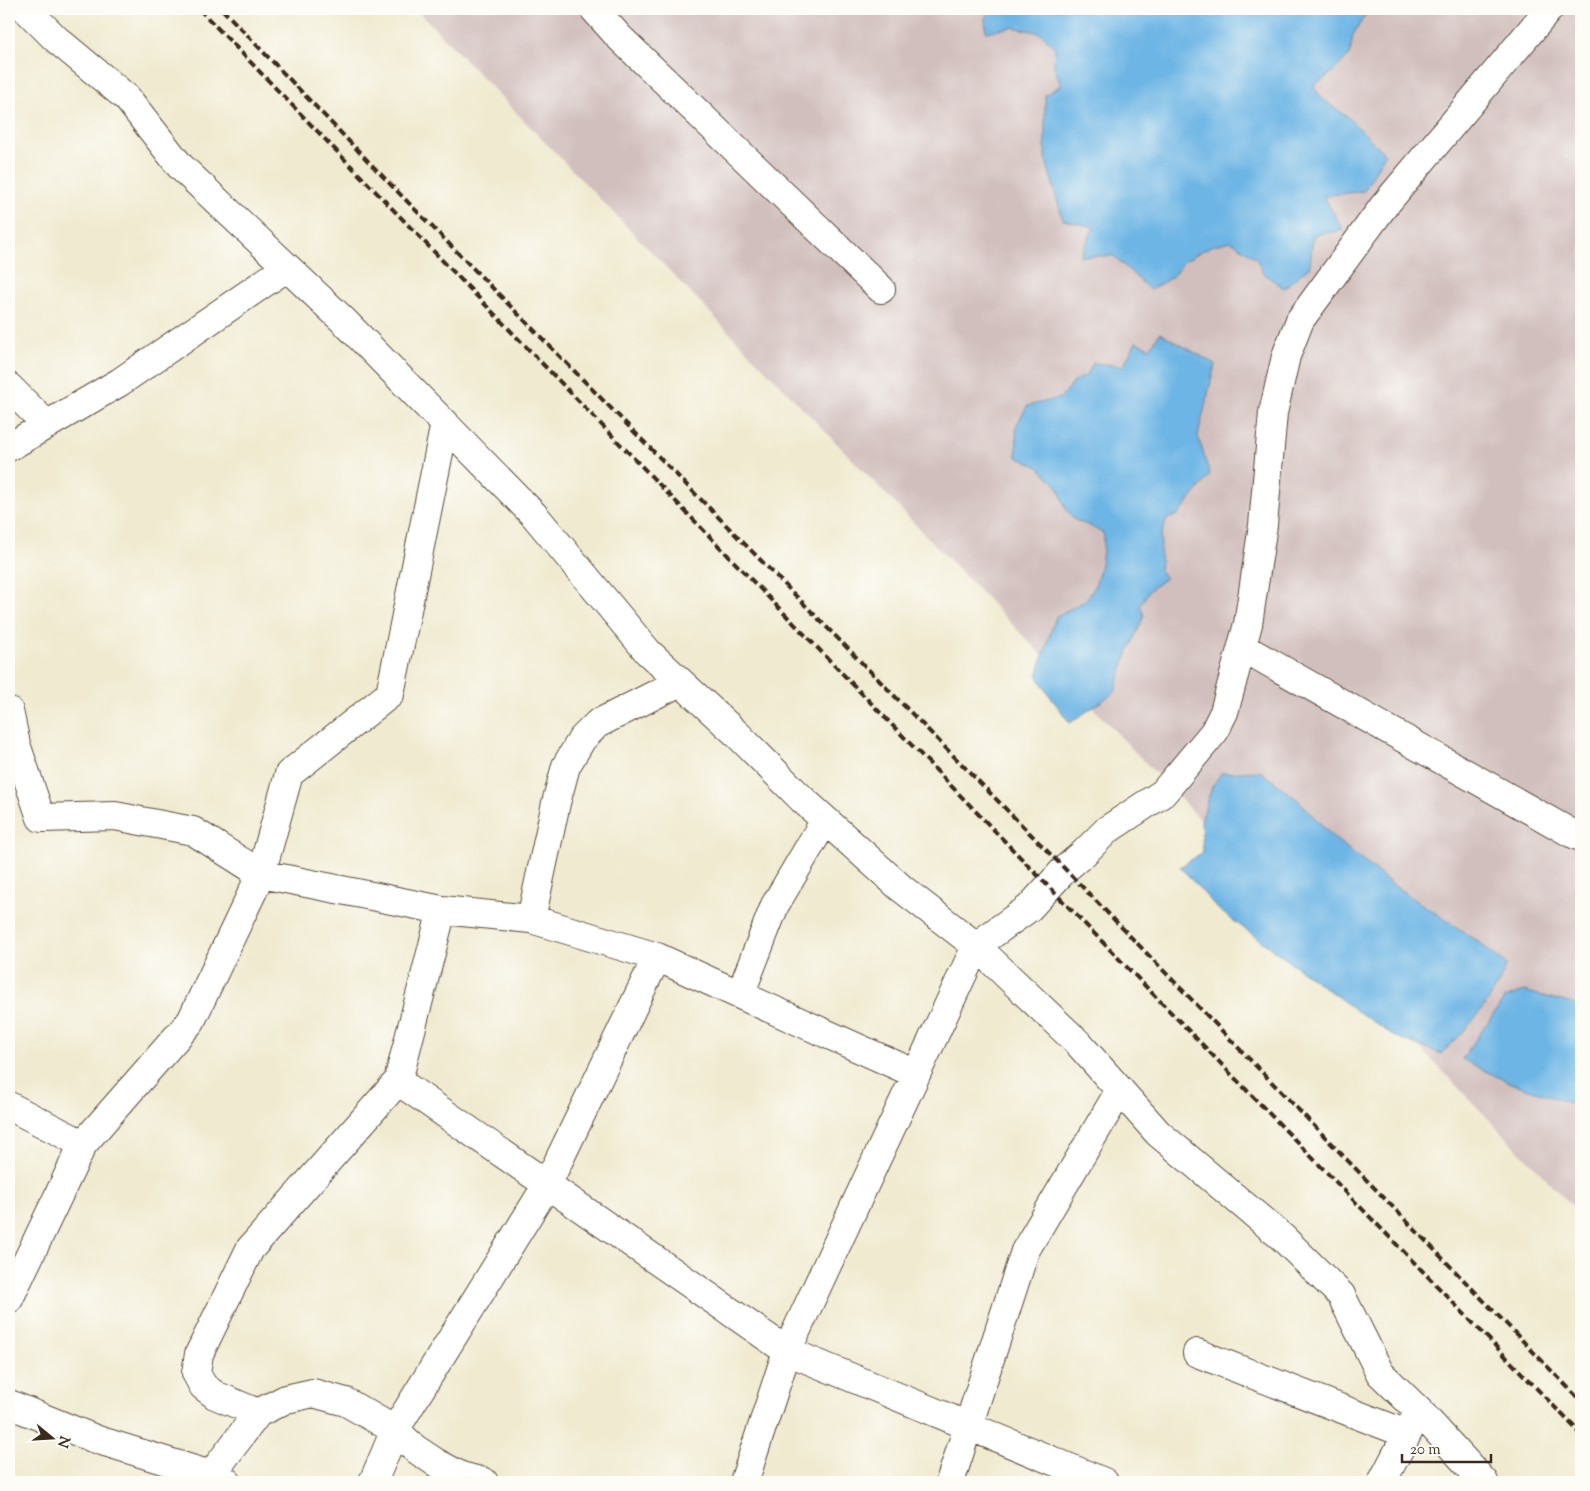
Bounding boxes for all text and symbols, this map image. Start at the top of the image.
north arrow [28,1414,78,1464]
scale bar [1402,1431,1491,1463]
text: N [51,1433,74,1450]
text: 20 m [1410,1440,1441,1461]

